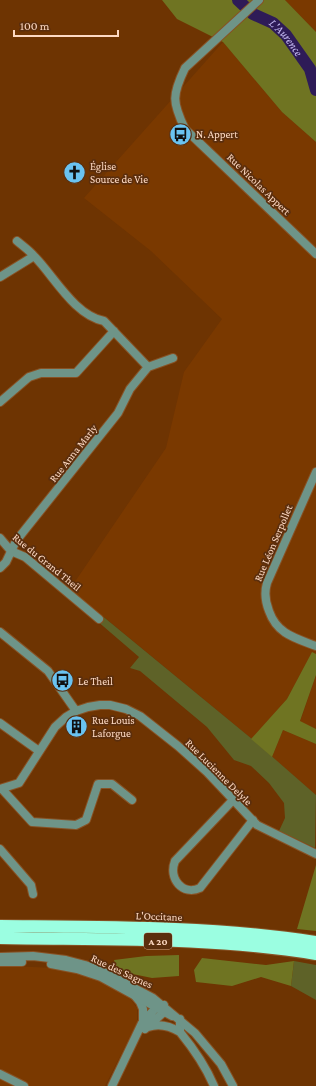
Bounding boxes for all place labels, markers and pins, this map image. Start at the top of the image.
bus stop icon: N. Appert [167,121,193,147]
place label: N. Appert [196,128,238,141]
church icon: Église Source de Vie [62,159,88,185]
place label: Église Source de Vie [90,160,148,185]
bus stop icon: Le Theil [50,668,76,694]
place label: Le Theil [78,675,113,687]
building icon: Rue Louis Laforgue [64,713,90,739]
place label: Rue Louis Laforgue [92,714,135,740]

